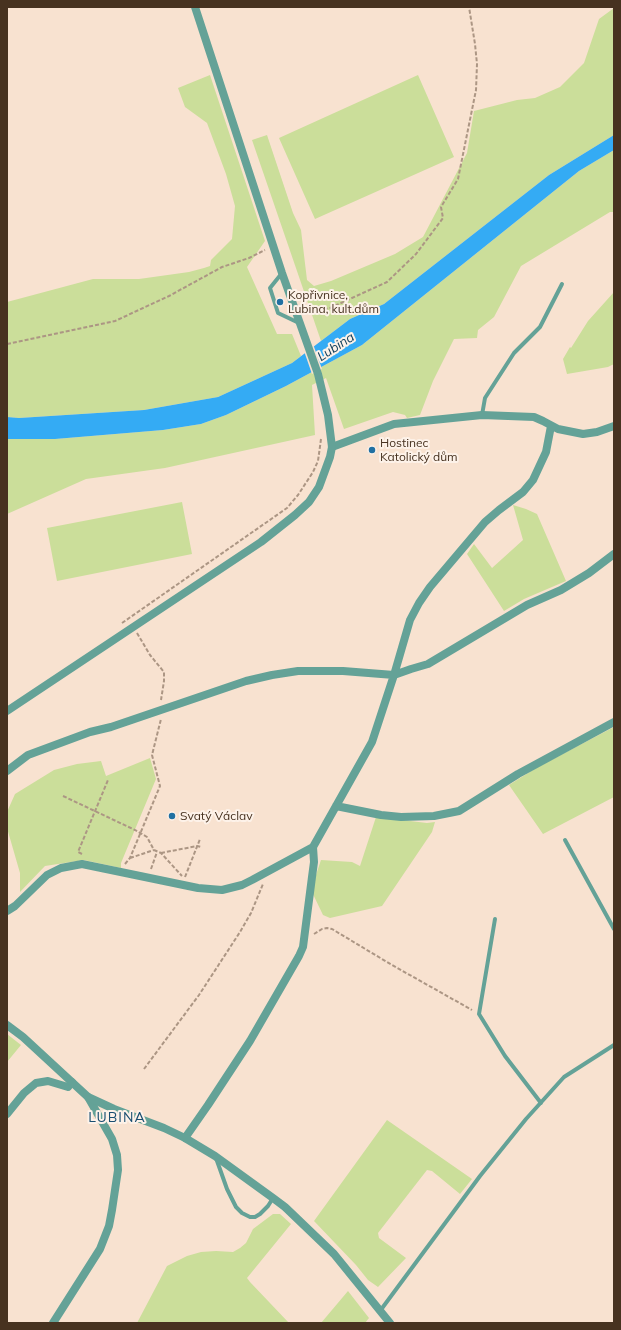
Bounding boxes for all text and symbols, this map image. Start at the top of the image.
place label: Kopřivnice, Lubina, kult.dům [288,288,379,316]
marker: Kopřivnice, Lubina, kult.dům [275,297,285,307]
water label: Lubina [315,329,357,365]
place label: Hostinec Katolický dům [380,436,458,464]
marker: Hostinec Katolický dům [367,445,377,455]
place label: Svatý Václav [180,809,253,823]
marker: Svatý Václav [167,811,177,821]
district label: LUBINA [88,1110,146,1126]

